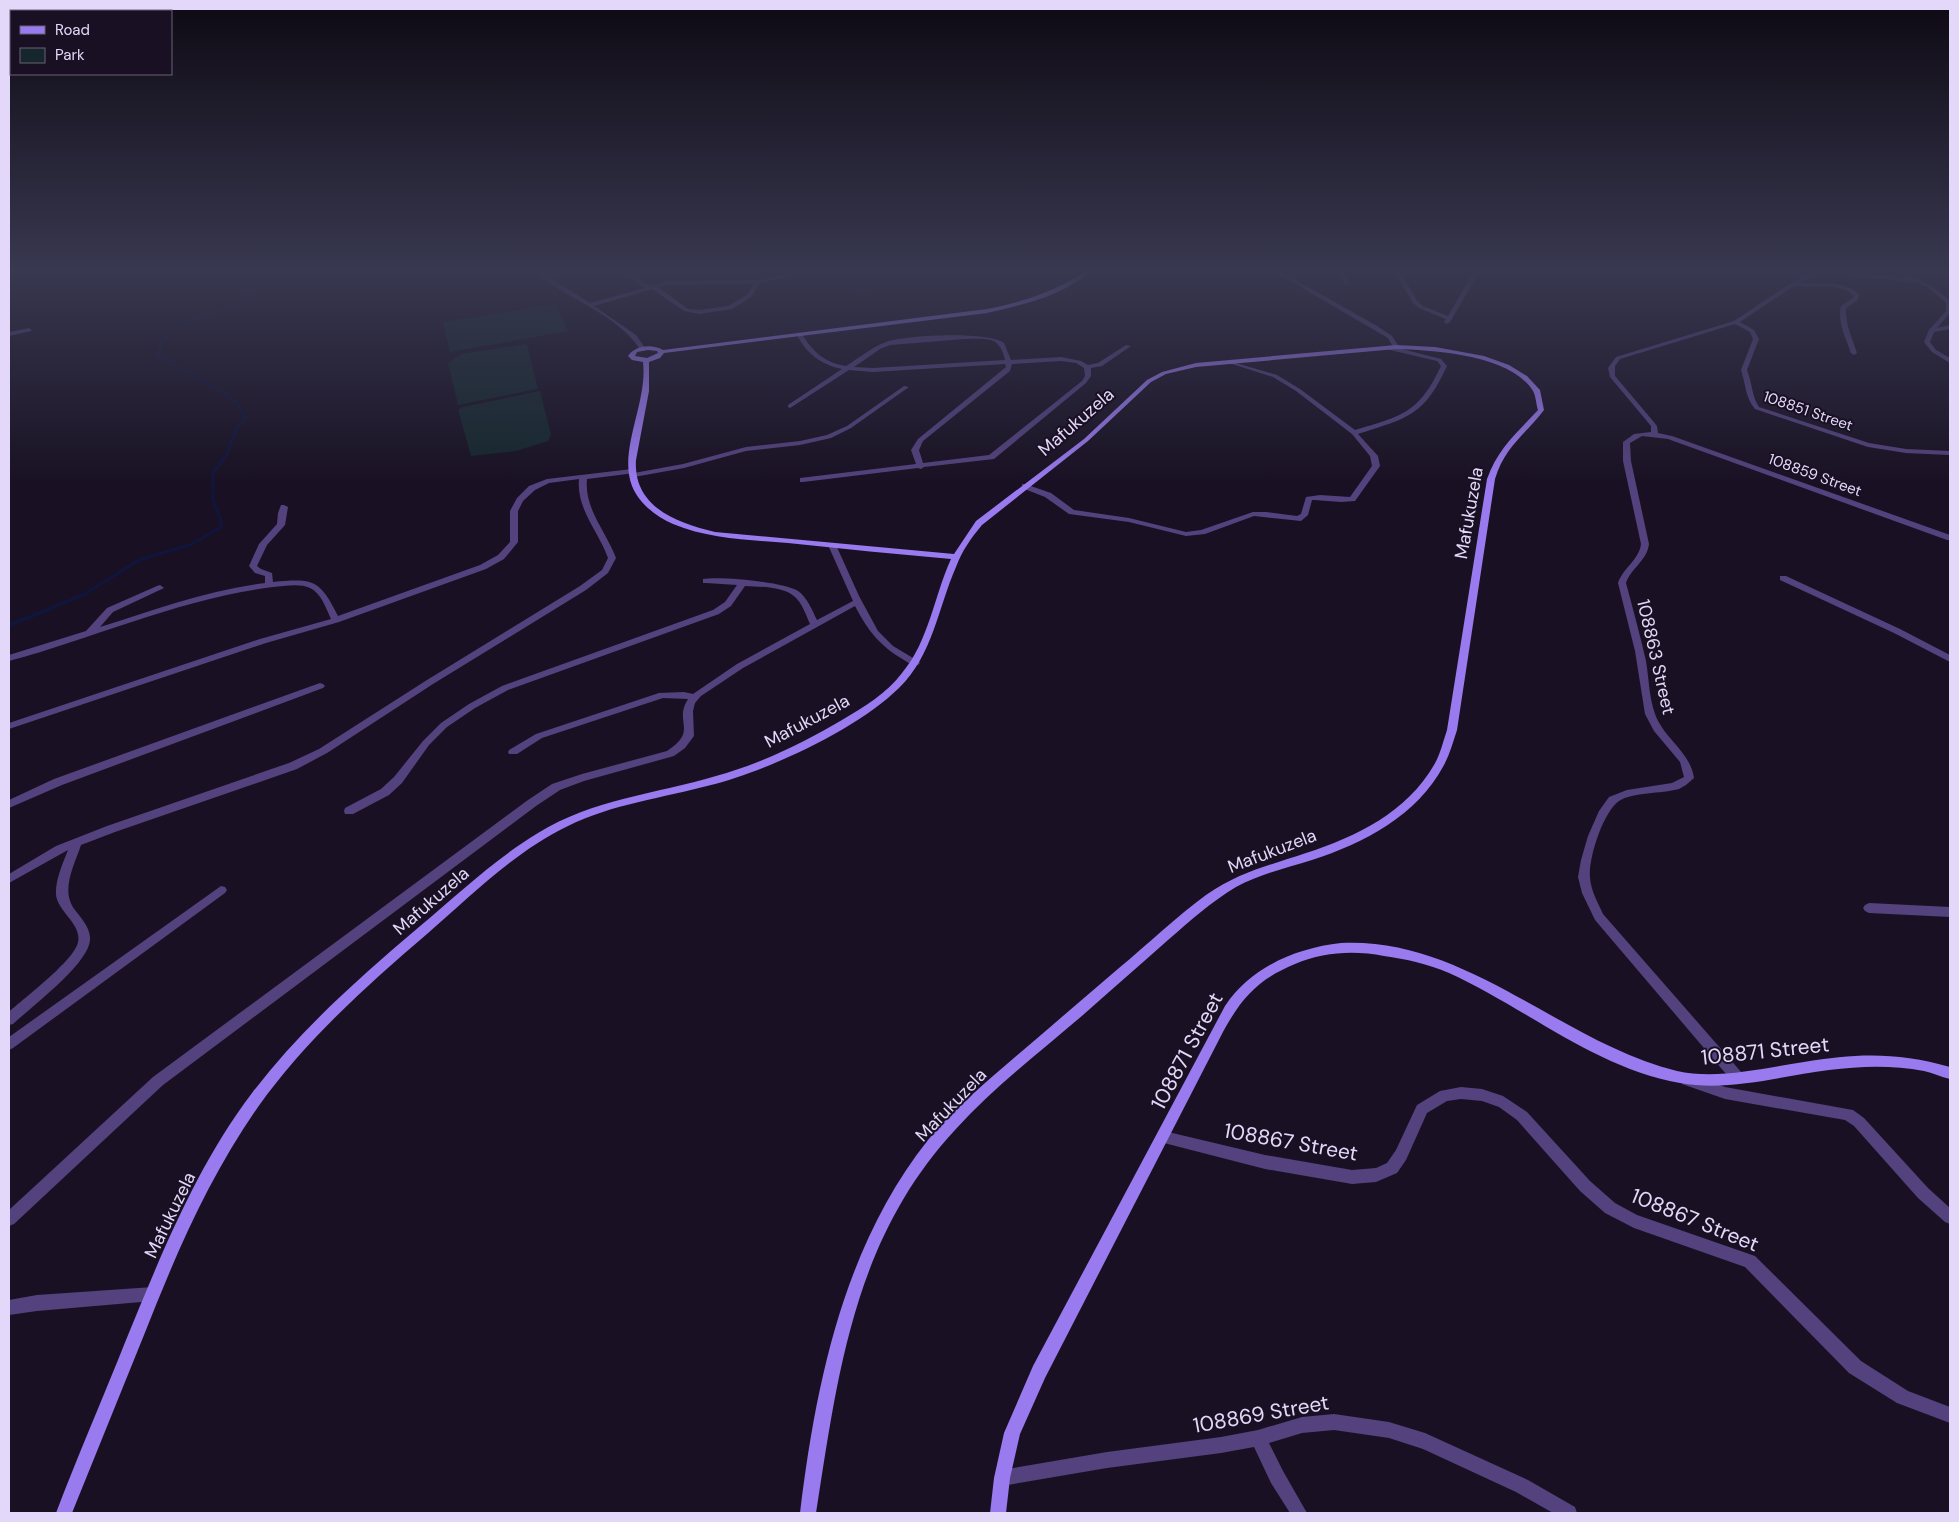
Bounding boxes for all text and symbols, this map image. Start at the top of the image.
legend [10,10,172,75]
text: Road [55,20,90,40]
text: Park [55,45,85,65]
street label: Mafukuzela [1033,382,1119,462]
street label: 108851 Street [1761,386,1856,436]
street label: 108859 Street [1766,449,1864,501]
street label: Mafukuzela [1449,465,1489,561]
street label: 108863 Street [1631,597,1681,717]
street label: Mafukuzela [760,689,854,753]
street label: Mafukuzela [1224,823,1320,879]
street label: Mafukuzela [388,861,474,941]
street label: 108871 Street [1144,988,1230,1114]
street label: 108871 Street [1699,1030,1831,1072]
street label: Mafukuzela [910,1063,992,1147]
street label: 108867 Street [1222,1116,1360,1168]
street label: Mafukuzela [139,1168,201,1262]
street label: 108867 Street [1627,1182,1763,1258]
street label: 108869 Street [1191,1388,1331,1440]

